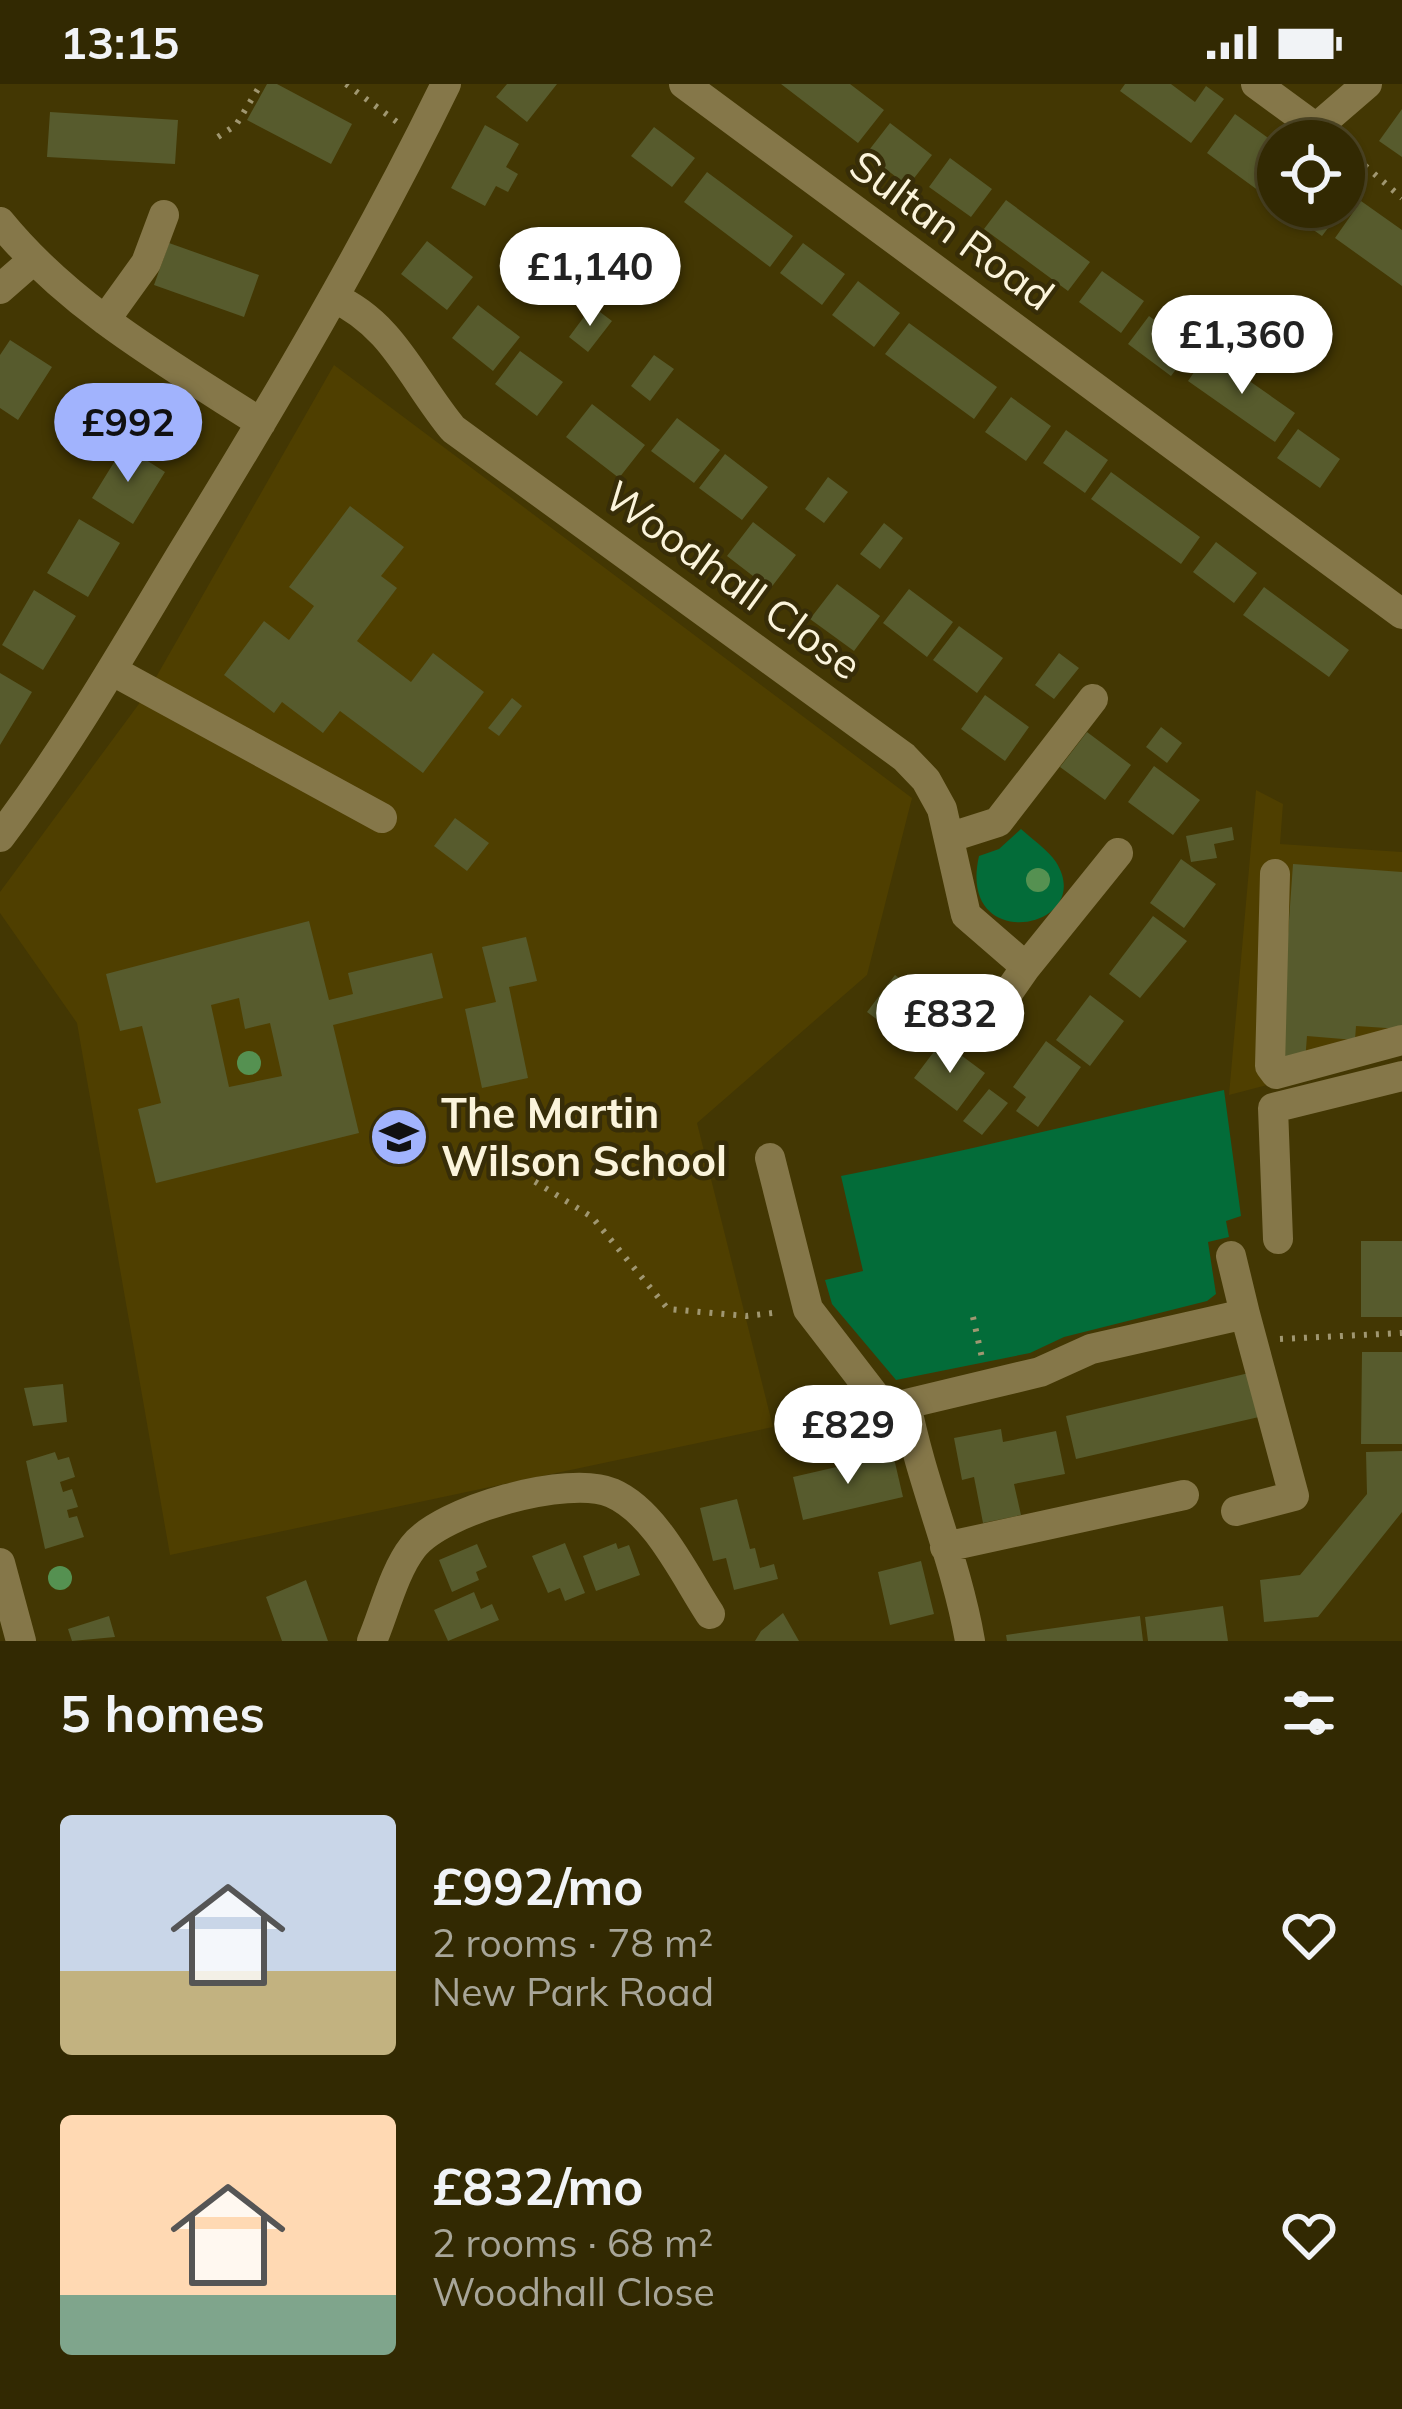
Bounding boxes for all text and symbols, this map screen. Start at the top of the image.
text: 13:15 [60,14,179,70]
map controls [1257,120,1365,228]
button: locate [1257,120,1365,228]
street label: Sultan Road [840,138,1064,321]
pin: £1,140 [492,227,688,329]
text: £1,140 [527,241,653,290]
pin: £1,360 [1144,295,1340,397]
text: £1,360 [1179,309,1305,358]
pin: £992 [57,383,199,485]
text: £992 [81,397,175,446]
street label: Woodhall Close [595,469,872,691]
pin: £832 [879,974,1021,1076]
text: £832 [903,988,997,1037]
place label: The Martin Wilson School [441,1086,727,1187]
school or university icon: The Martin Wilson School [368,1106,430,1168]
pin: £829 [777,1385,919,1487]
text: £829 [801,1399,895,1448]
icon: filters [1276,1680,1342,1746]
text: 5 homes [60,1681,265,1745]
text: £992/mo [432,1854,644,1918]
icon: home [156,1863,300,2007]
icon: heart [1276,1902,1342,1968]
text: 2 rooms · 78 m² [432,1918,713,1967]
text: New Park Road [432,1967,714,2016]
text: £832/mo [432,2154,644,2218]
icon: home [156,2163,300,2307]
icon: heart [1276,2202,1342,2268]
text: 2 rooms · 68 m² [432,2218,713,2267]
text: Woodhall Close [432,2267,715,2316]

